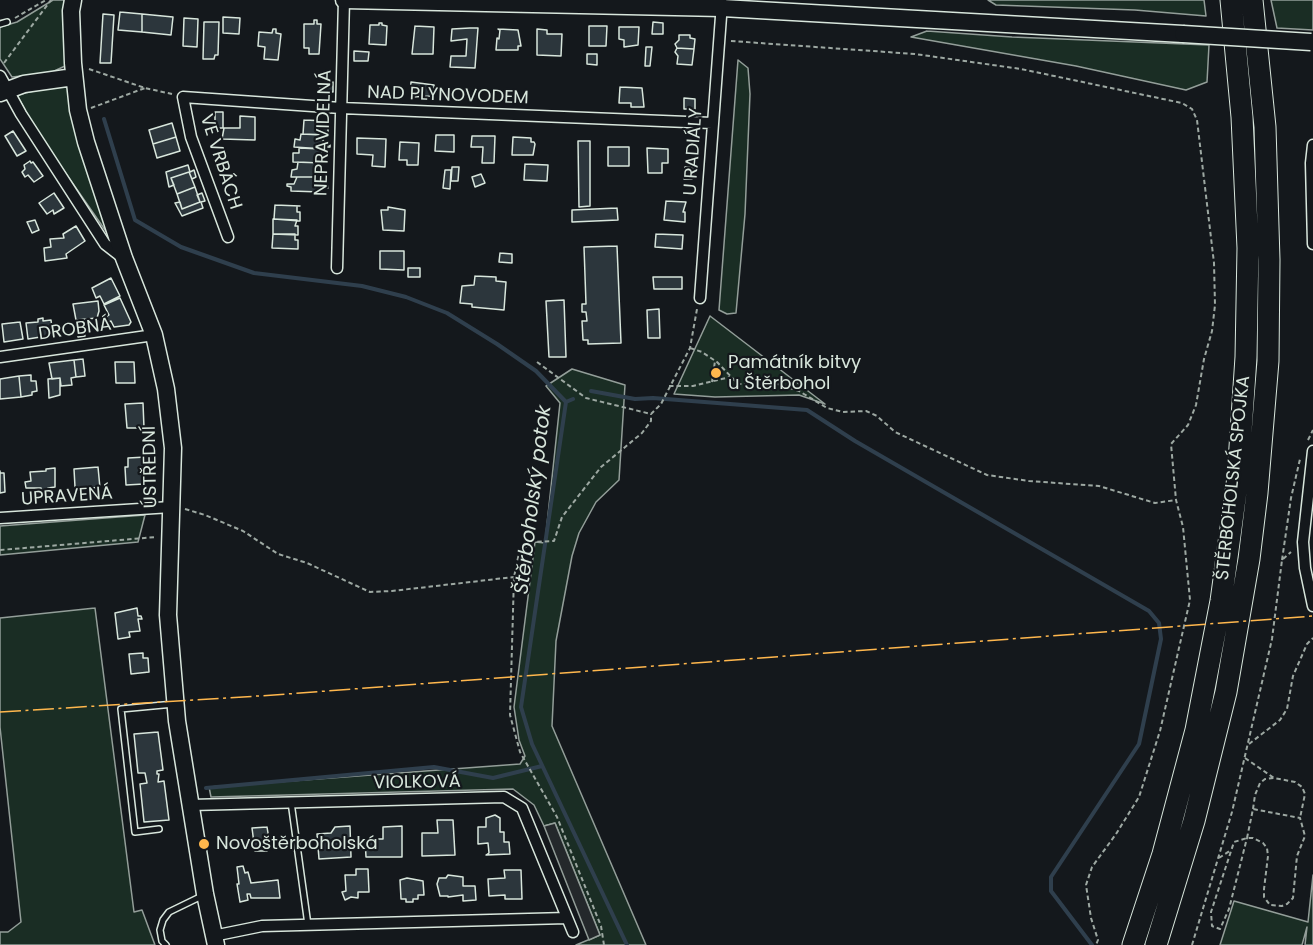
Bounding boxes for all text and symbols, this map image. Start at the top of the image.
street label: NEPRAVIDELNÁ [311,69,337,197]
street label: NAD PLYNOVODEM [367,82,529,110]
street label: U RADIÁLY [680,108,708,196]
street label: VE VRBÁCH [194,112,246,212]
street label: DROBNÁ [37,314,113,346]
place label: Památník bitvy u Štěrbohol [728,352,861,394]
marker: Památník bitvy u Štěrbohol [709,366,723,380]
street label: ŠTĚRBOHOLSKÁ SPOJKA [1212,374,1256,582]
water label: Štěrboholský potok [510,404,558,596]
street label: ÚSTŘEDNÍ [139,426,163,508]
street label: UPRAVENÁ [20,483,114,511]
street label: VIOLKOVÁ [373,771,461,795]
place label: Novoštěrboholská [216,833,378,855]
marker: Novoštěrboholská [197,837,211,851]

